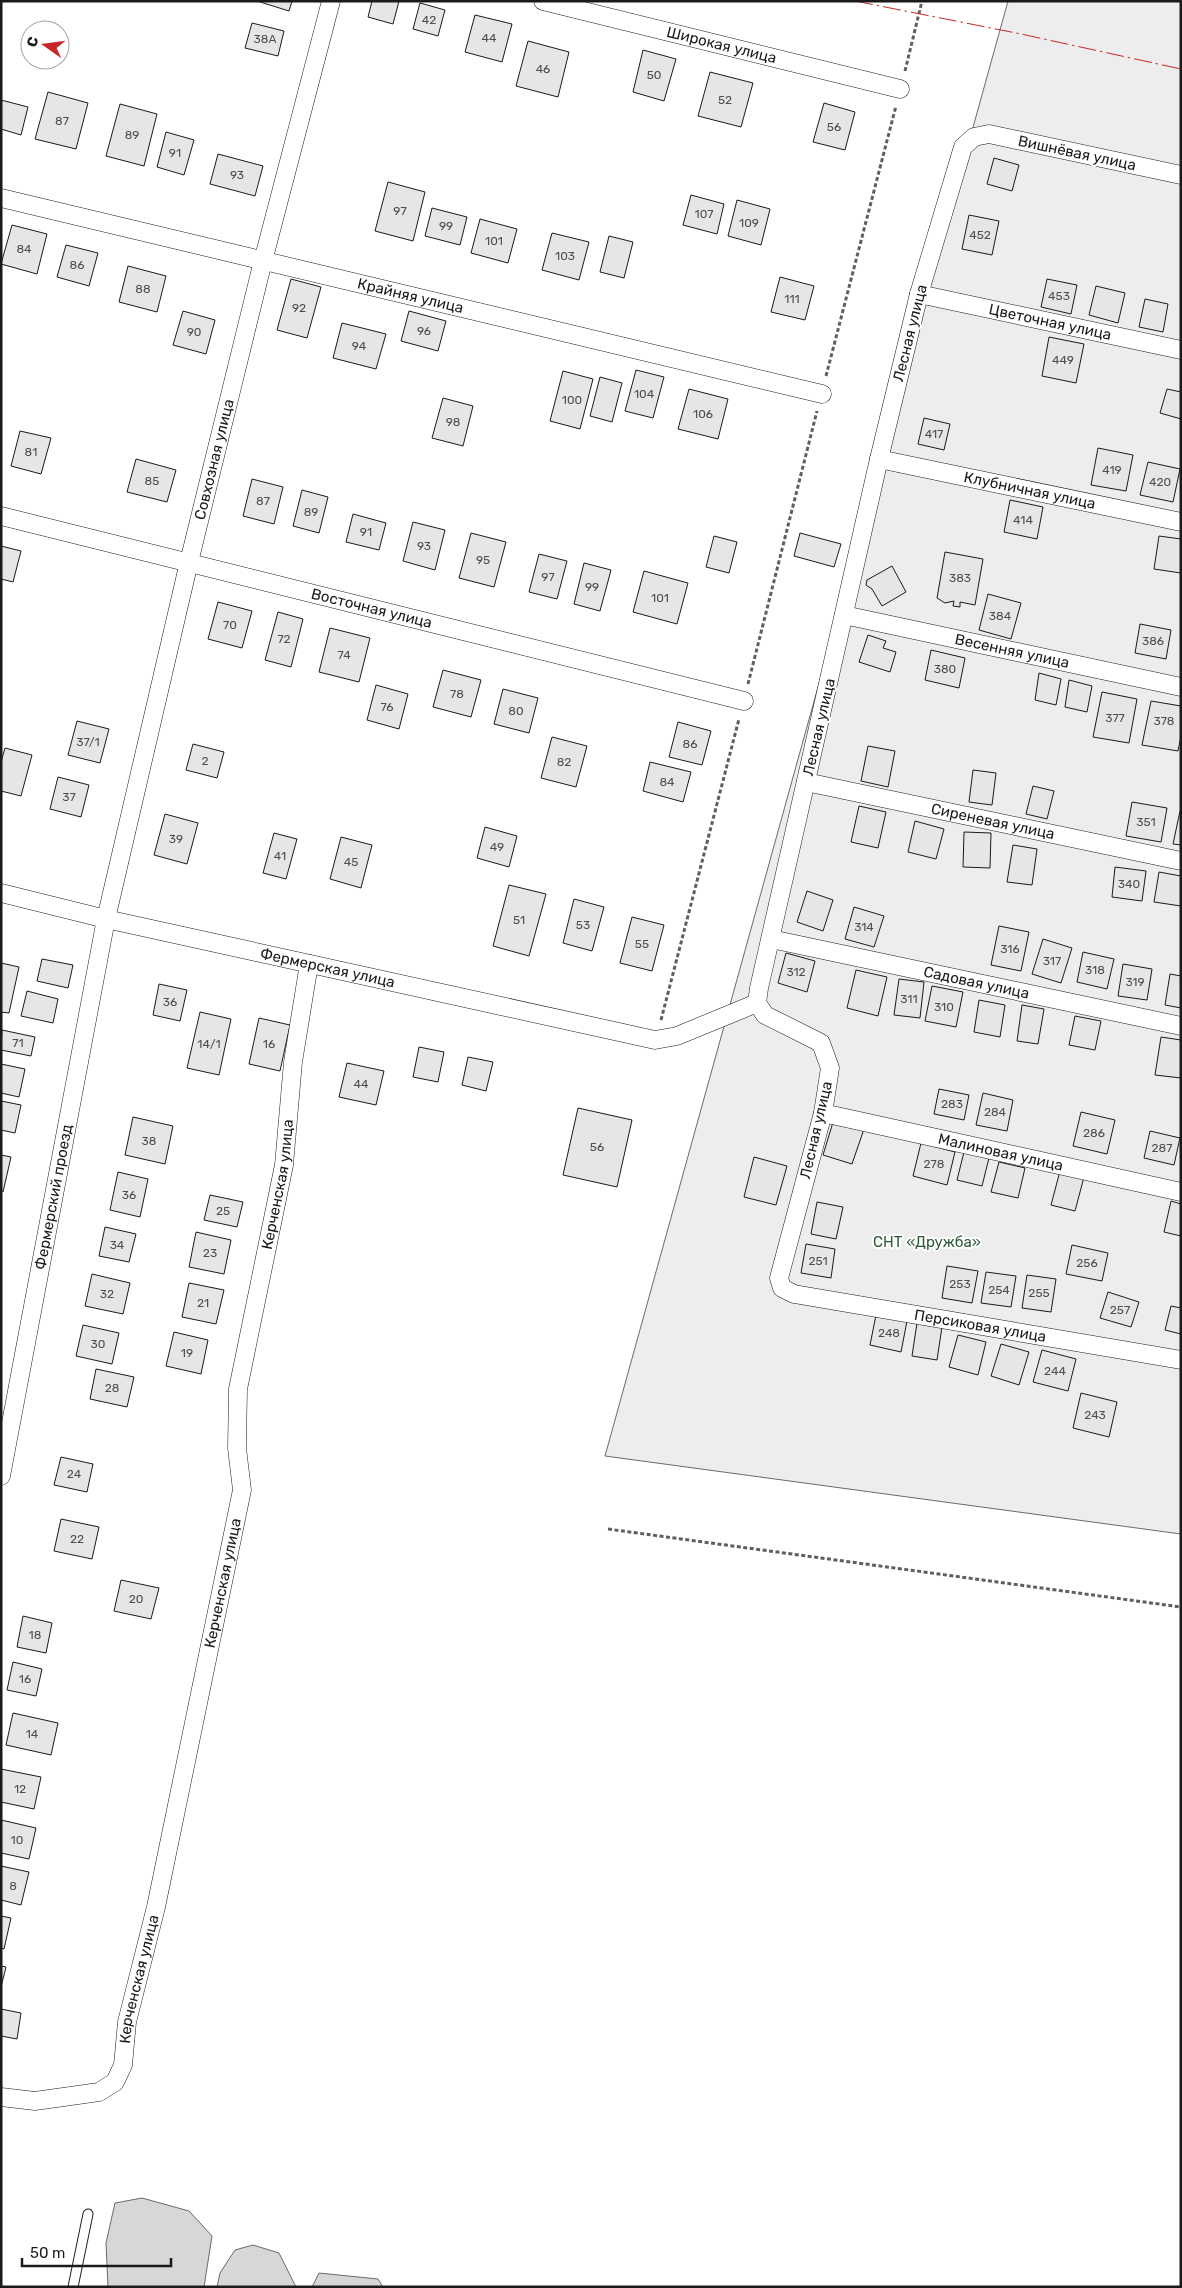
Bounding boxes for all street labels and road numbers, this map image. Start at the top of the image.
street label: Широкая улица [665,23,778,67]
street label: Вишнёвая улица [1016,132,1138,174]
street label: Крайняя улица [356,274,465,317]
street label: Лесная улица [889,282,931,384]
street label: Цветочная улица [987,300,1113,344]
street label: Совхозная улица [191,397,238,522]
street label: Клубничная улица [962,468,1097,513]
street label: Восточная улица [309,585,434,632]
street label: Весенняя улица [953,630,1071,672]
street label: Лесная улица [799,676,839,778]
street label: Сиреневая улица [929,800,1056,843]
street label: Фермерская улица [258,944,397,991]
street label: Садовая улица [922,963,1031,1003]
street label: Лесная улица [796,1079,836,1181]
street label: Керченская улица [258,1118,297,1251]
street label: Фермерский проезд [31,1123,76,1271]
street label: Малиновая улица [937,1130,1065,1175]
street label: Персиковая улица [913,1306,1048,1346]
street label: Керченская улица [201,1517,245,1650]
street label: Керченская улица [116,1913,163,2044]

